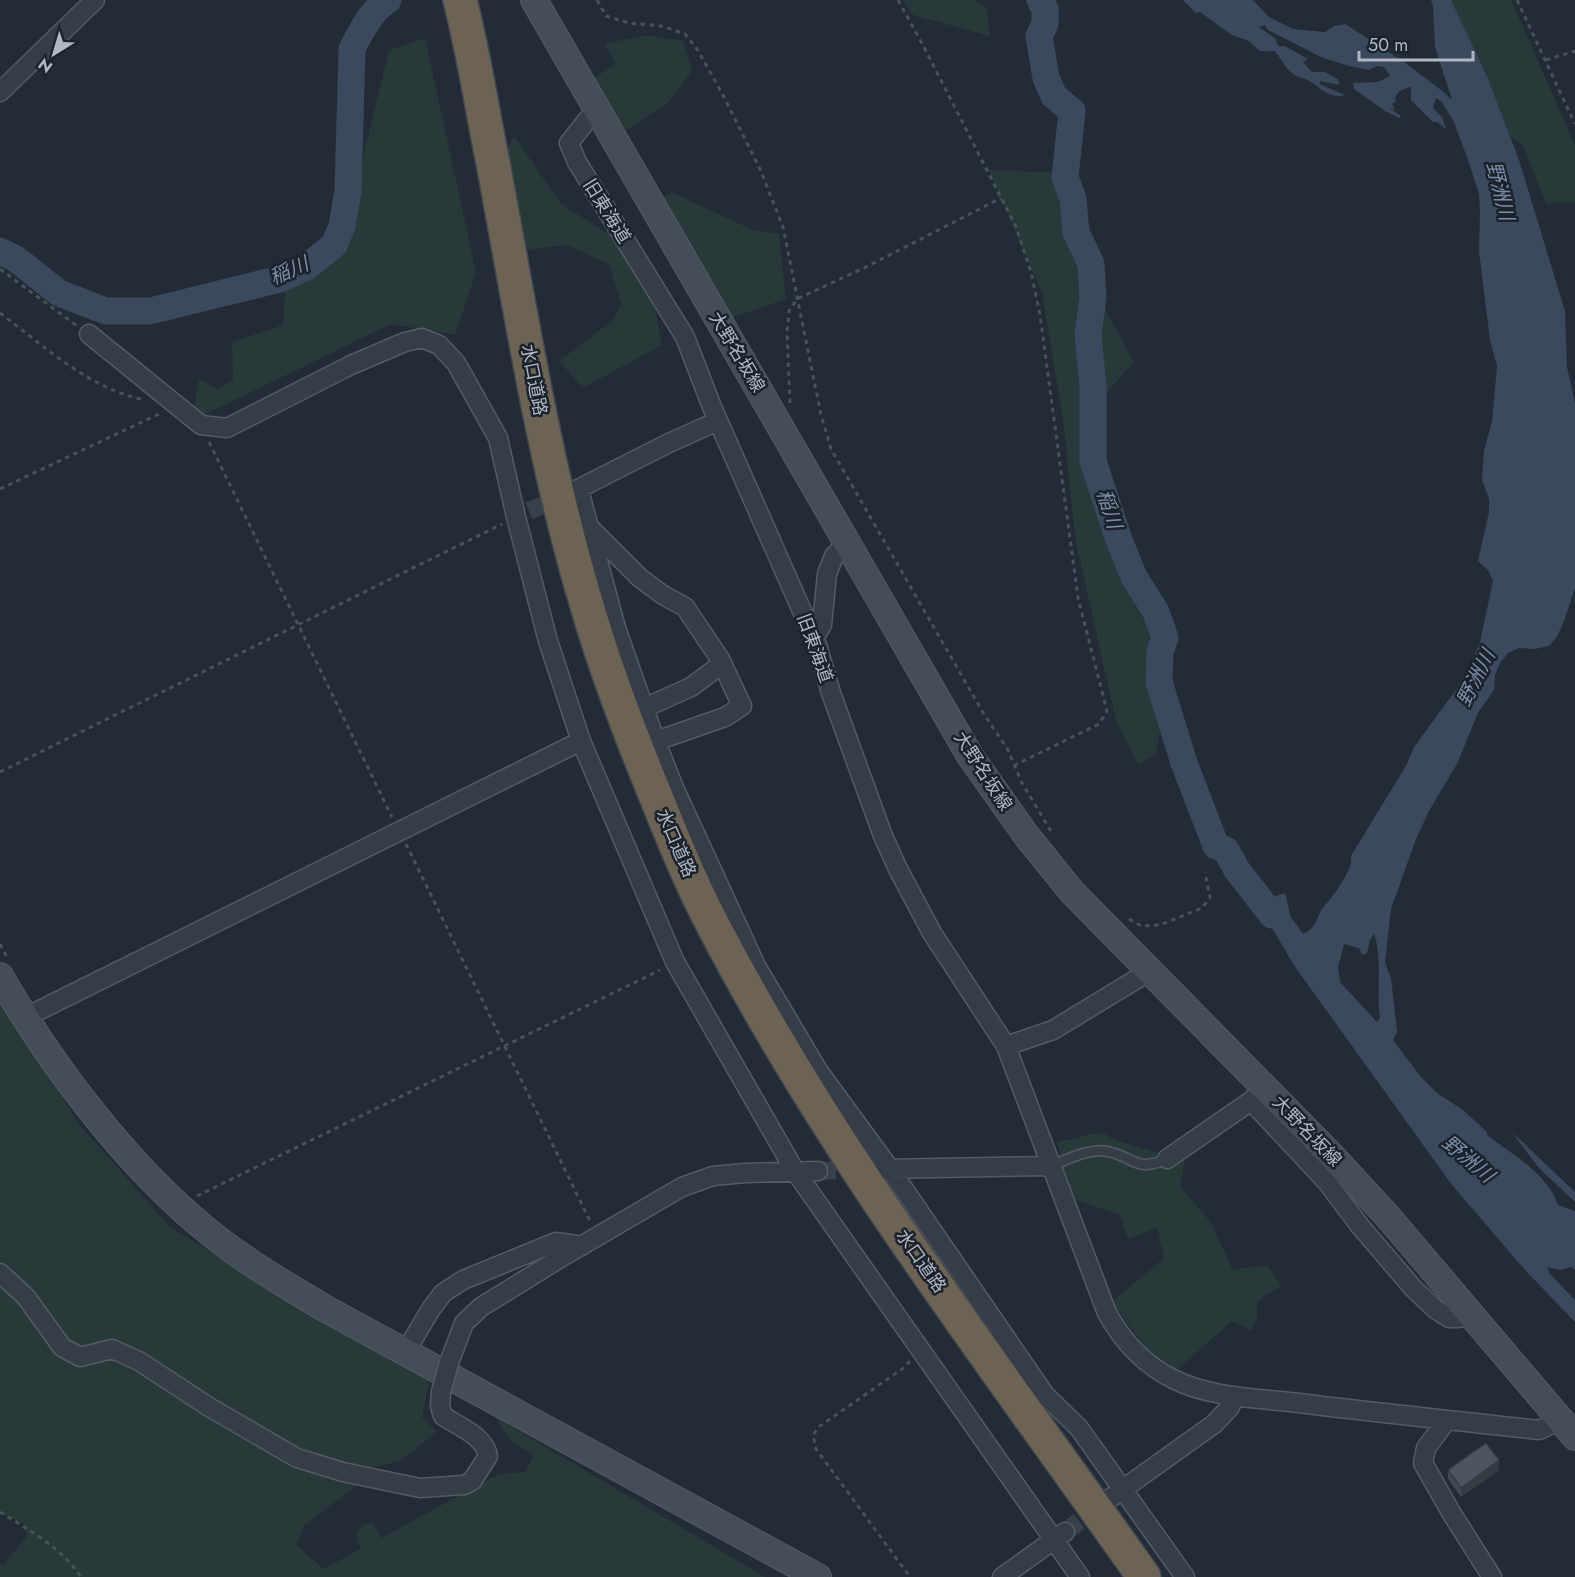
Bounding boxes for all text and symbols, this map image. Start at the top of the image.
north arrow [24,24,84,84]
scale bar [1359,24,1473,62]
text: 50 m [1368,32,1408,58]
text: N [33,53,57,79]
water label: 野洲川 [1479,158,1522,226]
street label: 旧東海道 [577,174,637,248]
water label: 稲川 [265,249,315,292]
street label: 大野名坂線 [703,307,771,397]
street label: 水口道路 [514,342,554,418]
water label: 稲川 [1089,485,1130,534]
street label: 旧東海道 [790,610,840,686]
water label: 野洲川 [1449,643,1503,711]
street label: 大野名坂線 [948,726,1018,816]
street label: 水口道路 [649,805,703,881]
street label: 大野名坂線 [1266,1090,1348,1172]
water label: 野洲川 [1436,1129,1502,1191]
street label: 水口道路 [890,1224,952,1298]

